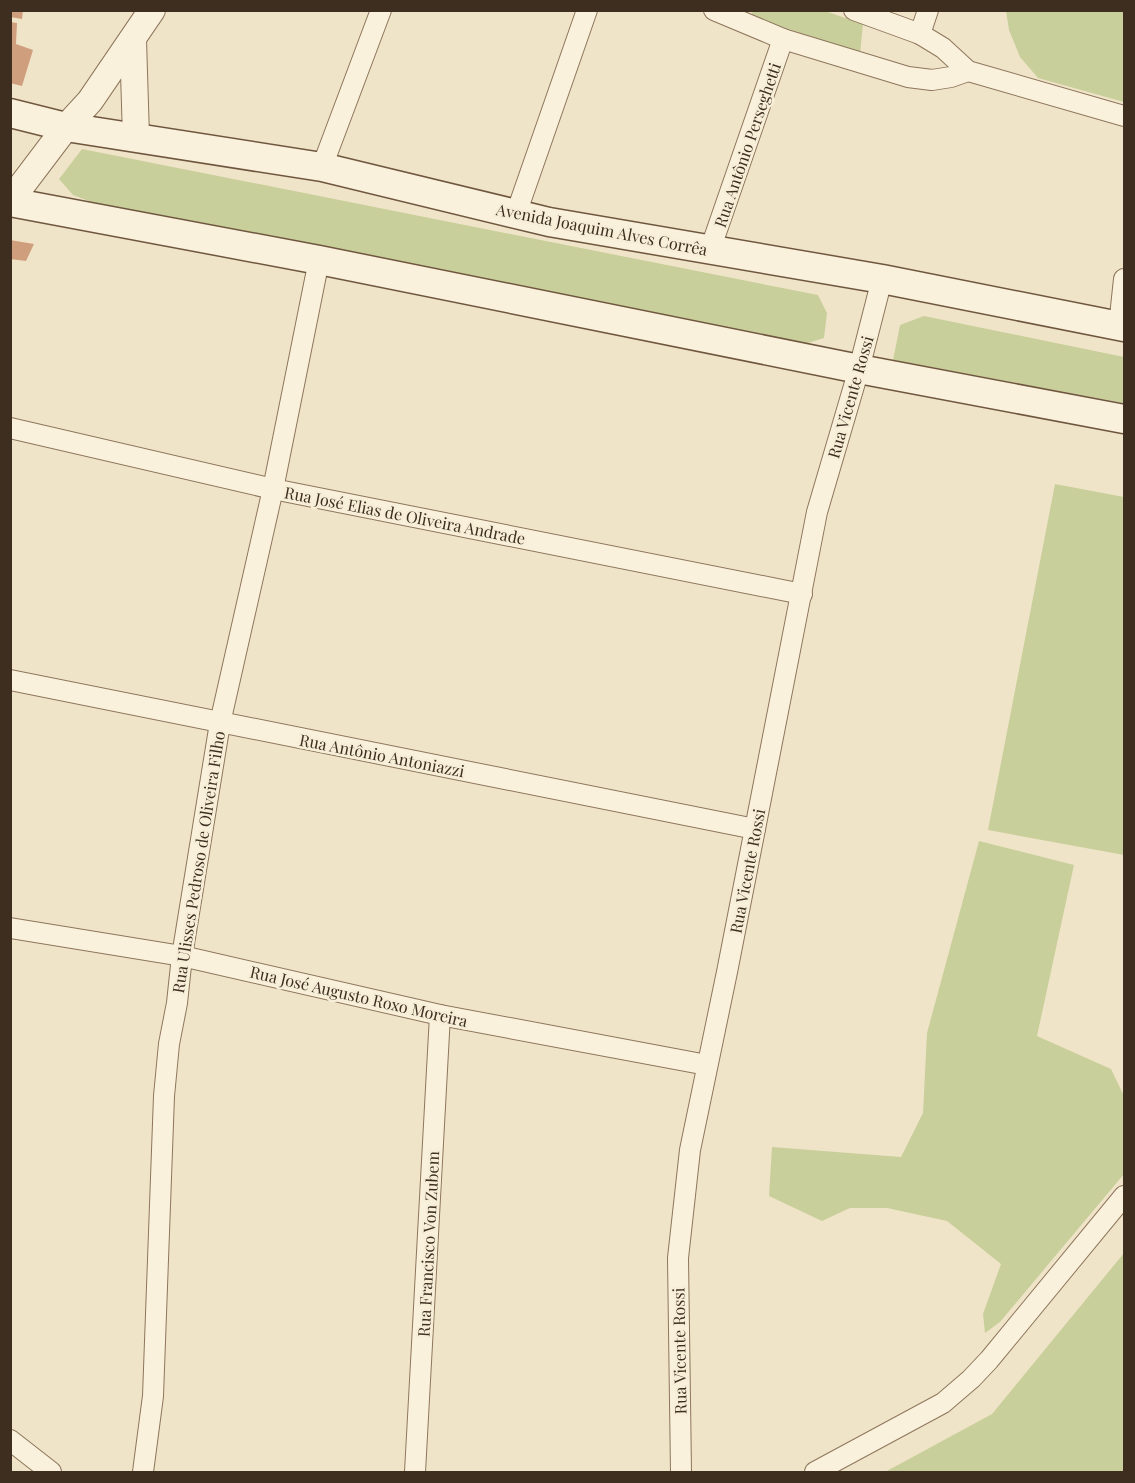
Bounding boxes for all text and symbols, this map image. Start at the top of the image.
street label: Rua Antônio Perseghetti [709,60,785,230]
street label: Avenida Joaquim Alves Corrêa [494,198,709,260]
street label: Rua Vicente Rossi [822,333,878,461]
street label: Rua José Elias de Oliveira Andrade [283,481,527,549]
street label: Rua Ulisses Pedroso de Oliveira Filho [167,729,229,995]
street label: Rua Antônio Antoniazzi [298,729,467,781]
street label: Rua Vicente Rossi [725,807,769,935]
street label: Rua José Augusto Roxo Moreira [248,961,470,1031]
street label: Rua Francisco Von Zubem [413,1150,443,1338]
street label: Rua Vicente Rossi [667,1287,691,1414]

